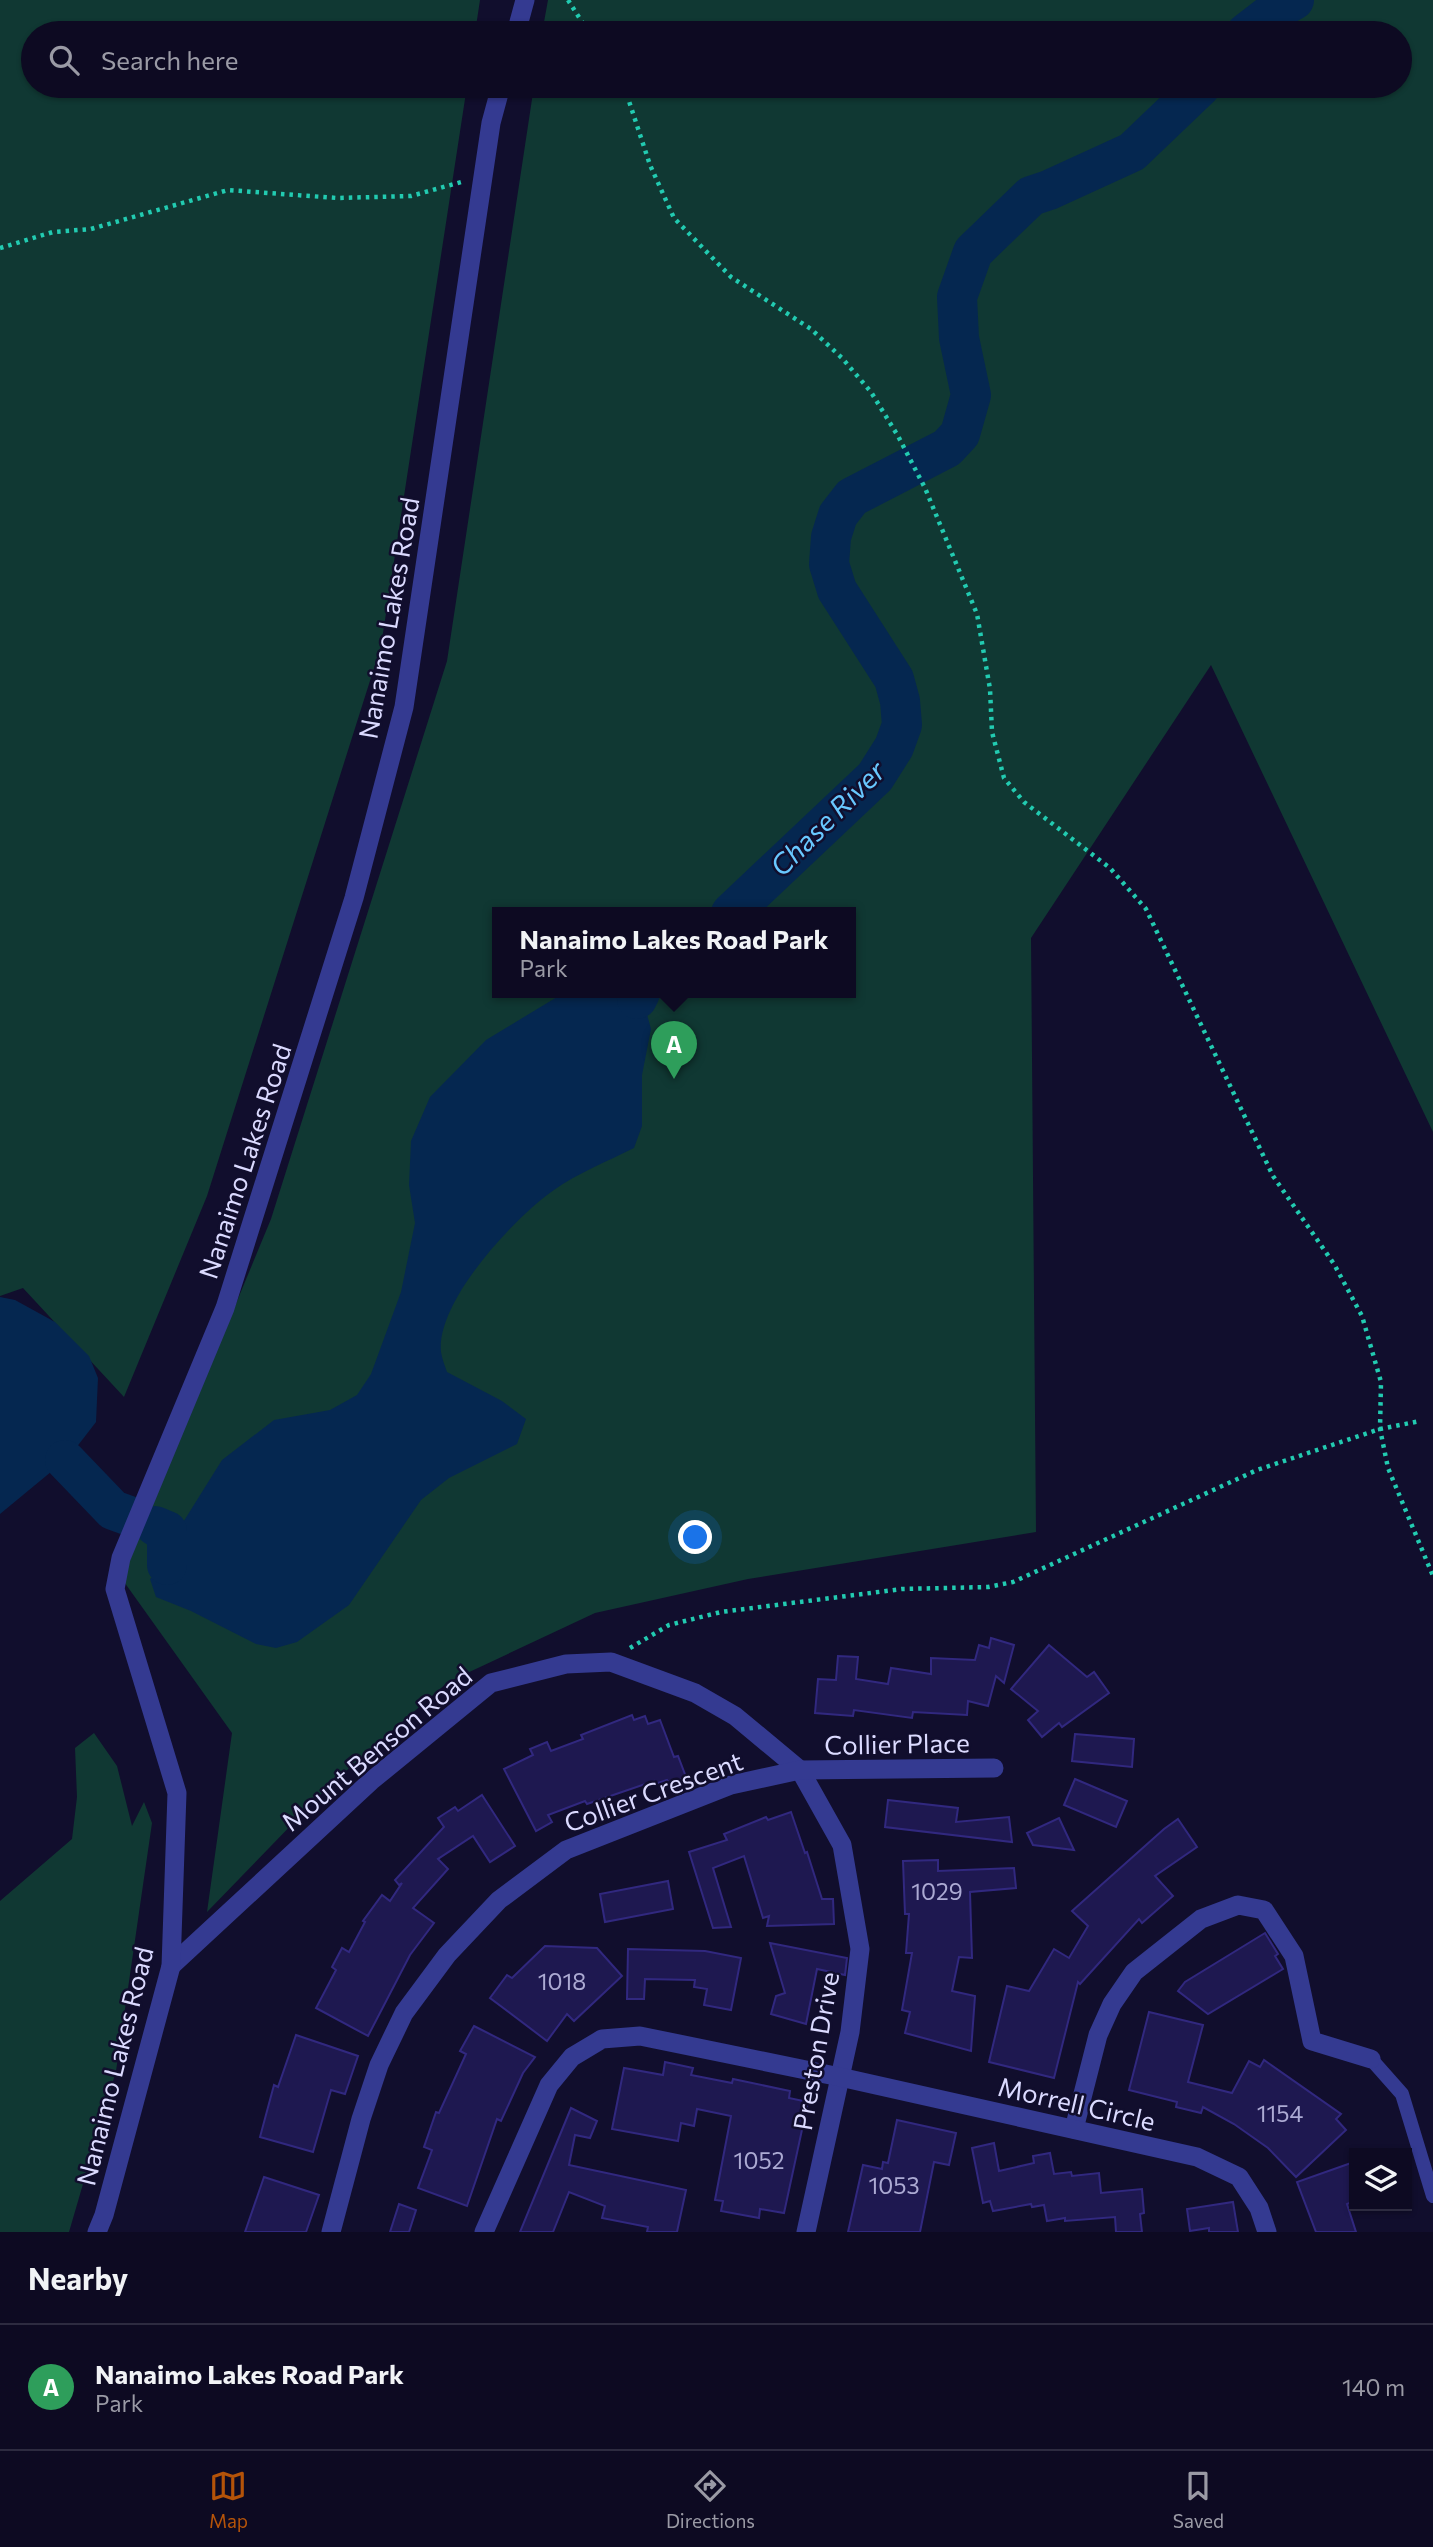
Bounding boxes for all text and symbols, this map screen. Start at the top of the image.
search box [21,21,1412,98]
icon: search [45,41,83,79]
text: Search here [101,44,239,75]
street label: Nanaimo Lakes Road [351,495,425,741]
water label: Chase River [762,753,892,883]
popup [492,907,856,998]
text: Nanaimo Lakes Road Park [520,923,828,954]
text: Park [520,954,568,982]
pin: A [651,1021,697,1079]
street label: Nanaimo Lakes Road [191,1040,297,1282]
your location [678,1520,712,1554]
street label: Mount Benson Road [275,1659,477,1837]
street label: Collier Place [824,1726,970,1760]
street label: Collier Crescent [559,1744,747,1838]
house number: 1029 [911,1877,963,1905]
street label: Nanaimo Lakes Road [69,1943,159,2189]
house number: 1018 [538,1967,586,1995]
street label: Preston Drive [786,1969,844,2133]
street label: Morrell Circle [995,2070,1159,2136]
house number: 1154 [1257,2099,1304,2127]
house number: 1052 [734,2146,784,2174]
map controls [1349,2148,1412,2211]
button: layers [1349,2148,1412,2211]
house number: 1053 [868,2171,920,2199]
text: Nearby [28,2259,128,2296]
text: Nanaimo Lakes Road Park [95,2358,404,2389]
text: A [43,2373,59,2401]
text: 140 m [1342,2373,1405,2401]
text: Park [95,2389,143,2417]
tab: Map [209,2467,248,2532]
tab: Directions [666,2467,755,2532]
tab: Saved [1173,2467,1224,2532]

